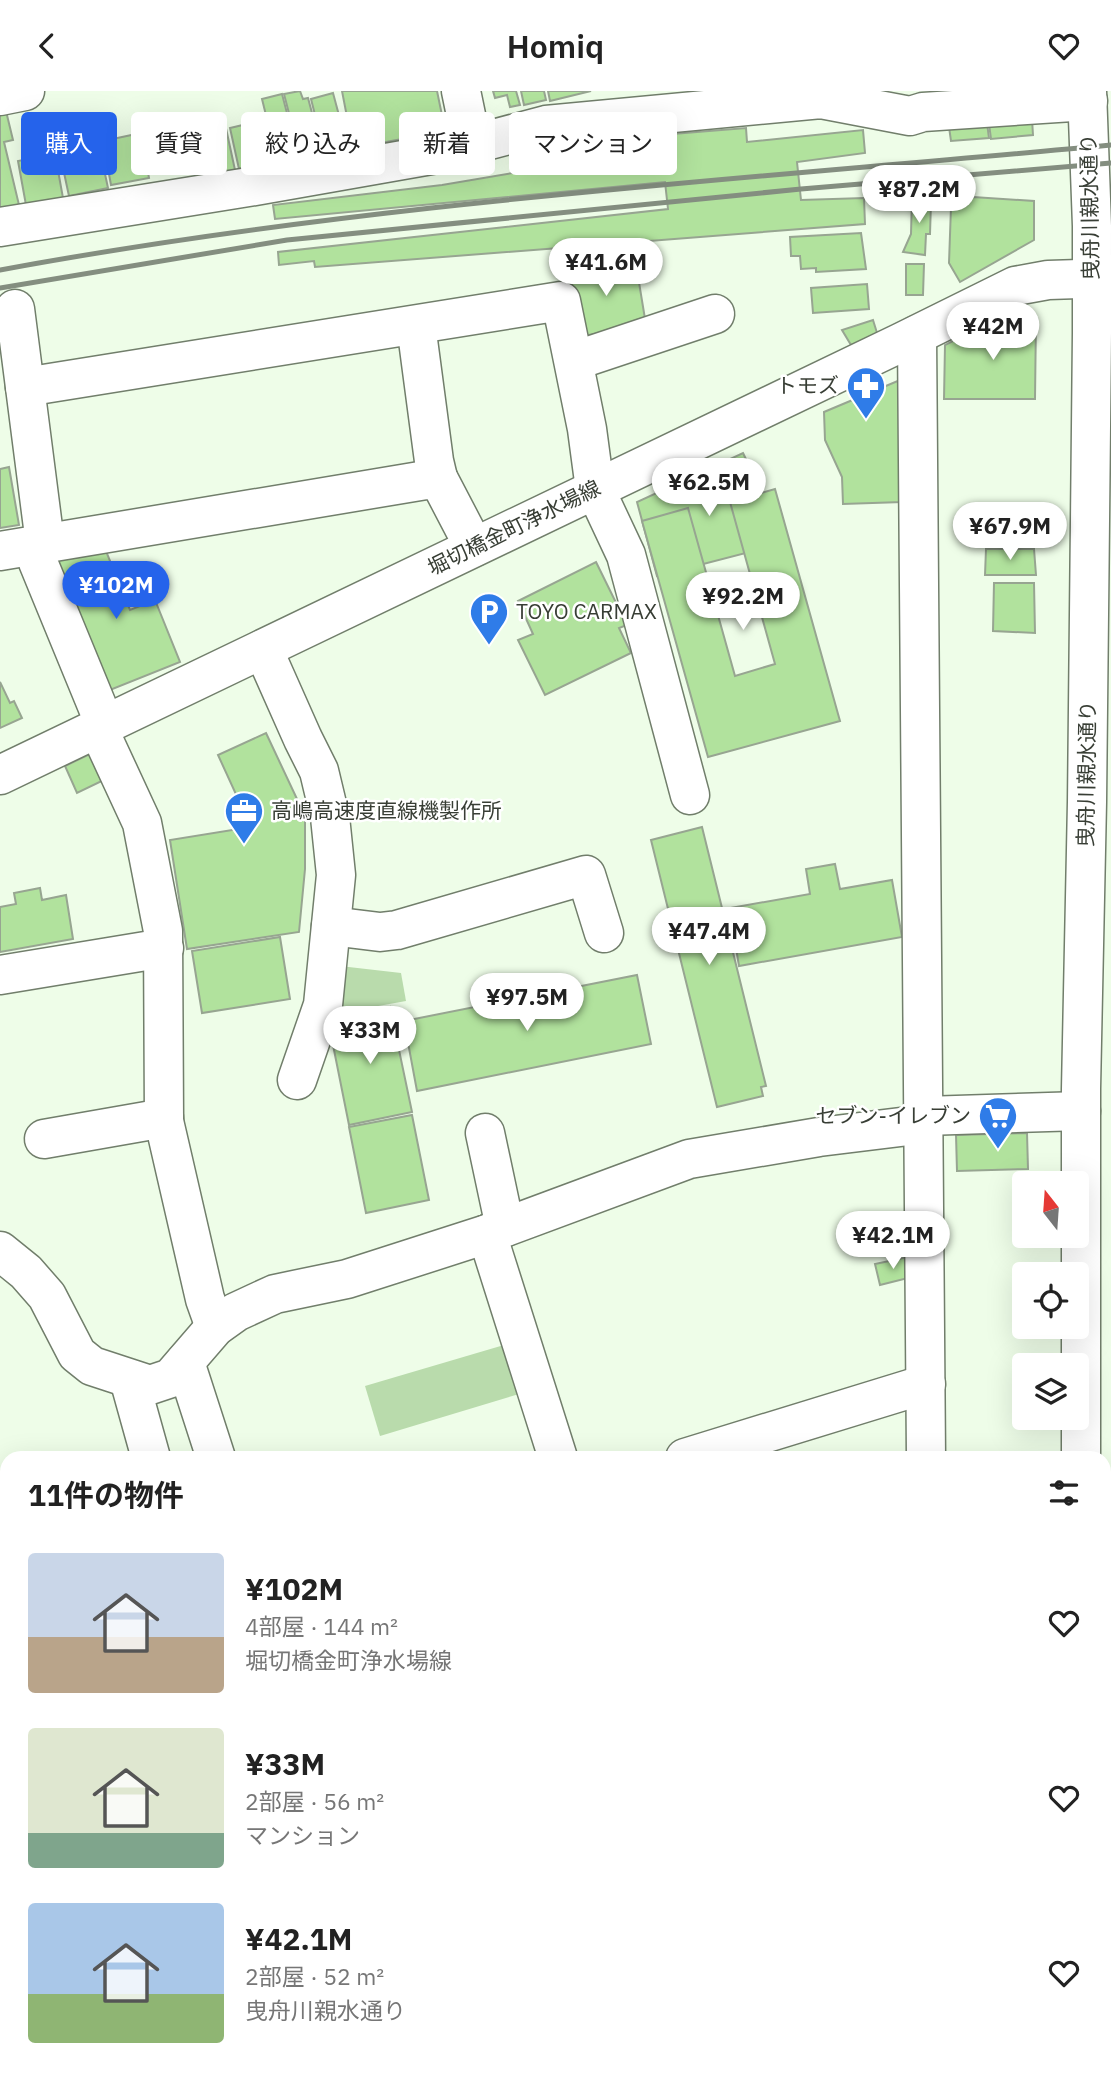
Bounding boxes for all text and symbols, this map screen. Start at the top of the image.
text: Homiq [507,25,604,67]
icon: back [28,27,66,65]
icon: heart [1045,27,1083,65]
chip: 購入 [21,112,117,175]
chip: 賃貸 [131,112,227,175]
chip: 絞り込み [241,112,385,175]
chip: 新着 [399,112,495,175]
chip: マンション [509,112,677,175]
street label: 曳舟川親水通り [1074,133,1104,281]
pin: ¥87.2M [862,165,976,225]
text: ¥87.2M [878,173,960,203]
pin: ¥41.6M [549,239,663,298]
text: ¥41.6M [565,246,647,276]
pin: ¥42M [952,303,1034,362]
text: ¥42M [962,310,1024,340]
pharmacy icon: トモズ [845,365,887,420]
place label: トモズ [776,371,839,399]
pin: ¥62.5M [652,459,766,518]
text: ¥62.5M [668,466,750,496]
street label: 堀切橋金町浄水場線 [422,473,605,581]
pin: ¥67.9M [953,503,1067,562]
text: ¥67.9M [969,510,1051,540]
pin: ¥102M [67,561,165,621]
text: ¥102M [78,569,154,599]
pin: ¥92.2M [686,573,800,632]
text: ¥92.2M [702,580,784,610]
parking icon: TOYO CARMAX [468,591,510,646]
place label: TOYO CARMAX [516,597,657,625]
street label: 曳舟川親水通り [1071,700,1101,848]
office icon: 高嶋高速度直線機製作所 [223,790,265,845]
place label: 高嶋高速度直線機製作所 [271,796,502,824]
pin: ¥47.4M [652,907,766,967]
text: ¥47.4M [668,915,750,945]
pin: ¥97.5M [470,974,584,1033]
text: ¥97.5M [486,981,568,1011]
pin: ¥33M [329,1007,411,1066]
text: ¥33M [339,1014,401,1044]
supermarket icon: セブン-イレブン [977,1095,1019,1150]
place label: セブン-イレブン [816,1101,971,1129]
north arrow [1012,1171,1088,1248]
map controls [1012,1171,1089,1430]
pin: ¥42.1M [836,1211,950,1271]
text: ¥42.1M [852,1219,934,1249]
button: locate [1012,1262,1089,1339]
button: layers [1012,1353,1089,1430]
icon: filters [1045,1474,1083,1512]
text: 11件の物件 [28,1475,184,1514]
text: ¥102M [245,1569,343,1608]
icon: home [84,1581,168,1665]
icon: heart [1045,1604,1083,1642]
text: 4部屋 · 144 m² [245,1611,398,1641]
text: 堀切橋金町浄水場線 [245,1645,452,1675]
text: ¥33M [245,1744,325,1783]
icon: home [84,1756,168,1840]
icon: heart [1045,1779,1083,1817]
text: 2部屋 · 56 m² [245,1786,384,1816]
text: マンション [245,1820,360,1850]
text: ¥42.1M [245,1919,352,1958]
icon: home [84,1931,168,2015]
icon: heart [1045,1954,1083,1992]
text: 2部屋 · 52 m² [245,1961,384,1991]
text: 曳舟川親水通り [245,1995,406,2025]

